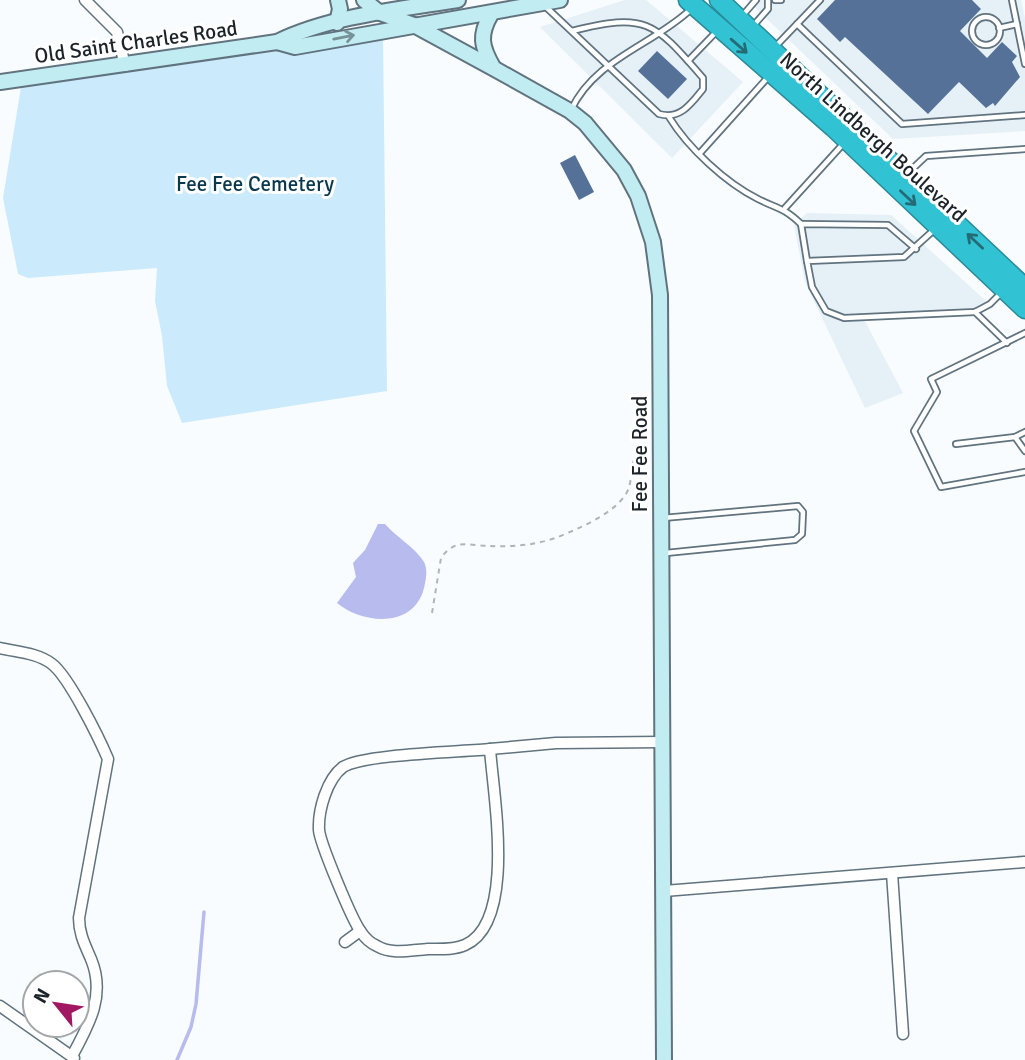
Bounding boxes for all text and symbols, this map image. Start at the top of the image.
street label: Old Saint Charles Road [33,15,239,69]
one-way arrow [332,30,355,44]
one-way arrow [730,38,748,54]
street label: North Lindbergh Boulevard [774,46,972,228]
park label: Fee Fee Cemetery [176,171,334,197]
one-way arrow [899,190,917,206]
one-way arrow [967,233,984,250]
street label: Fee Fee Road [627,396,653,512]
north arrow [21,969,91,1039]
text: N [28,984,56,1008]

